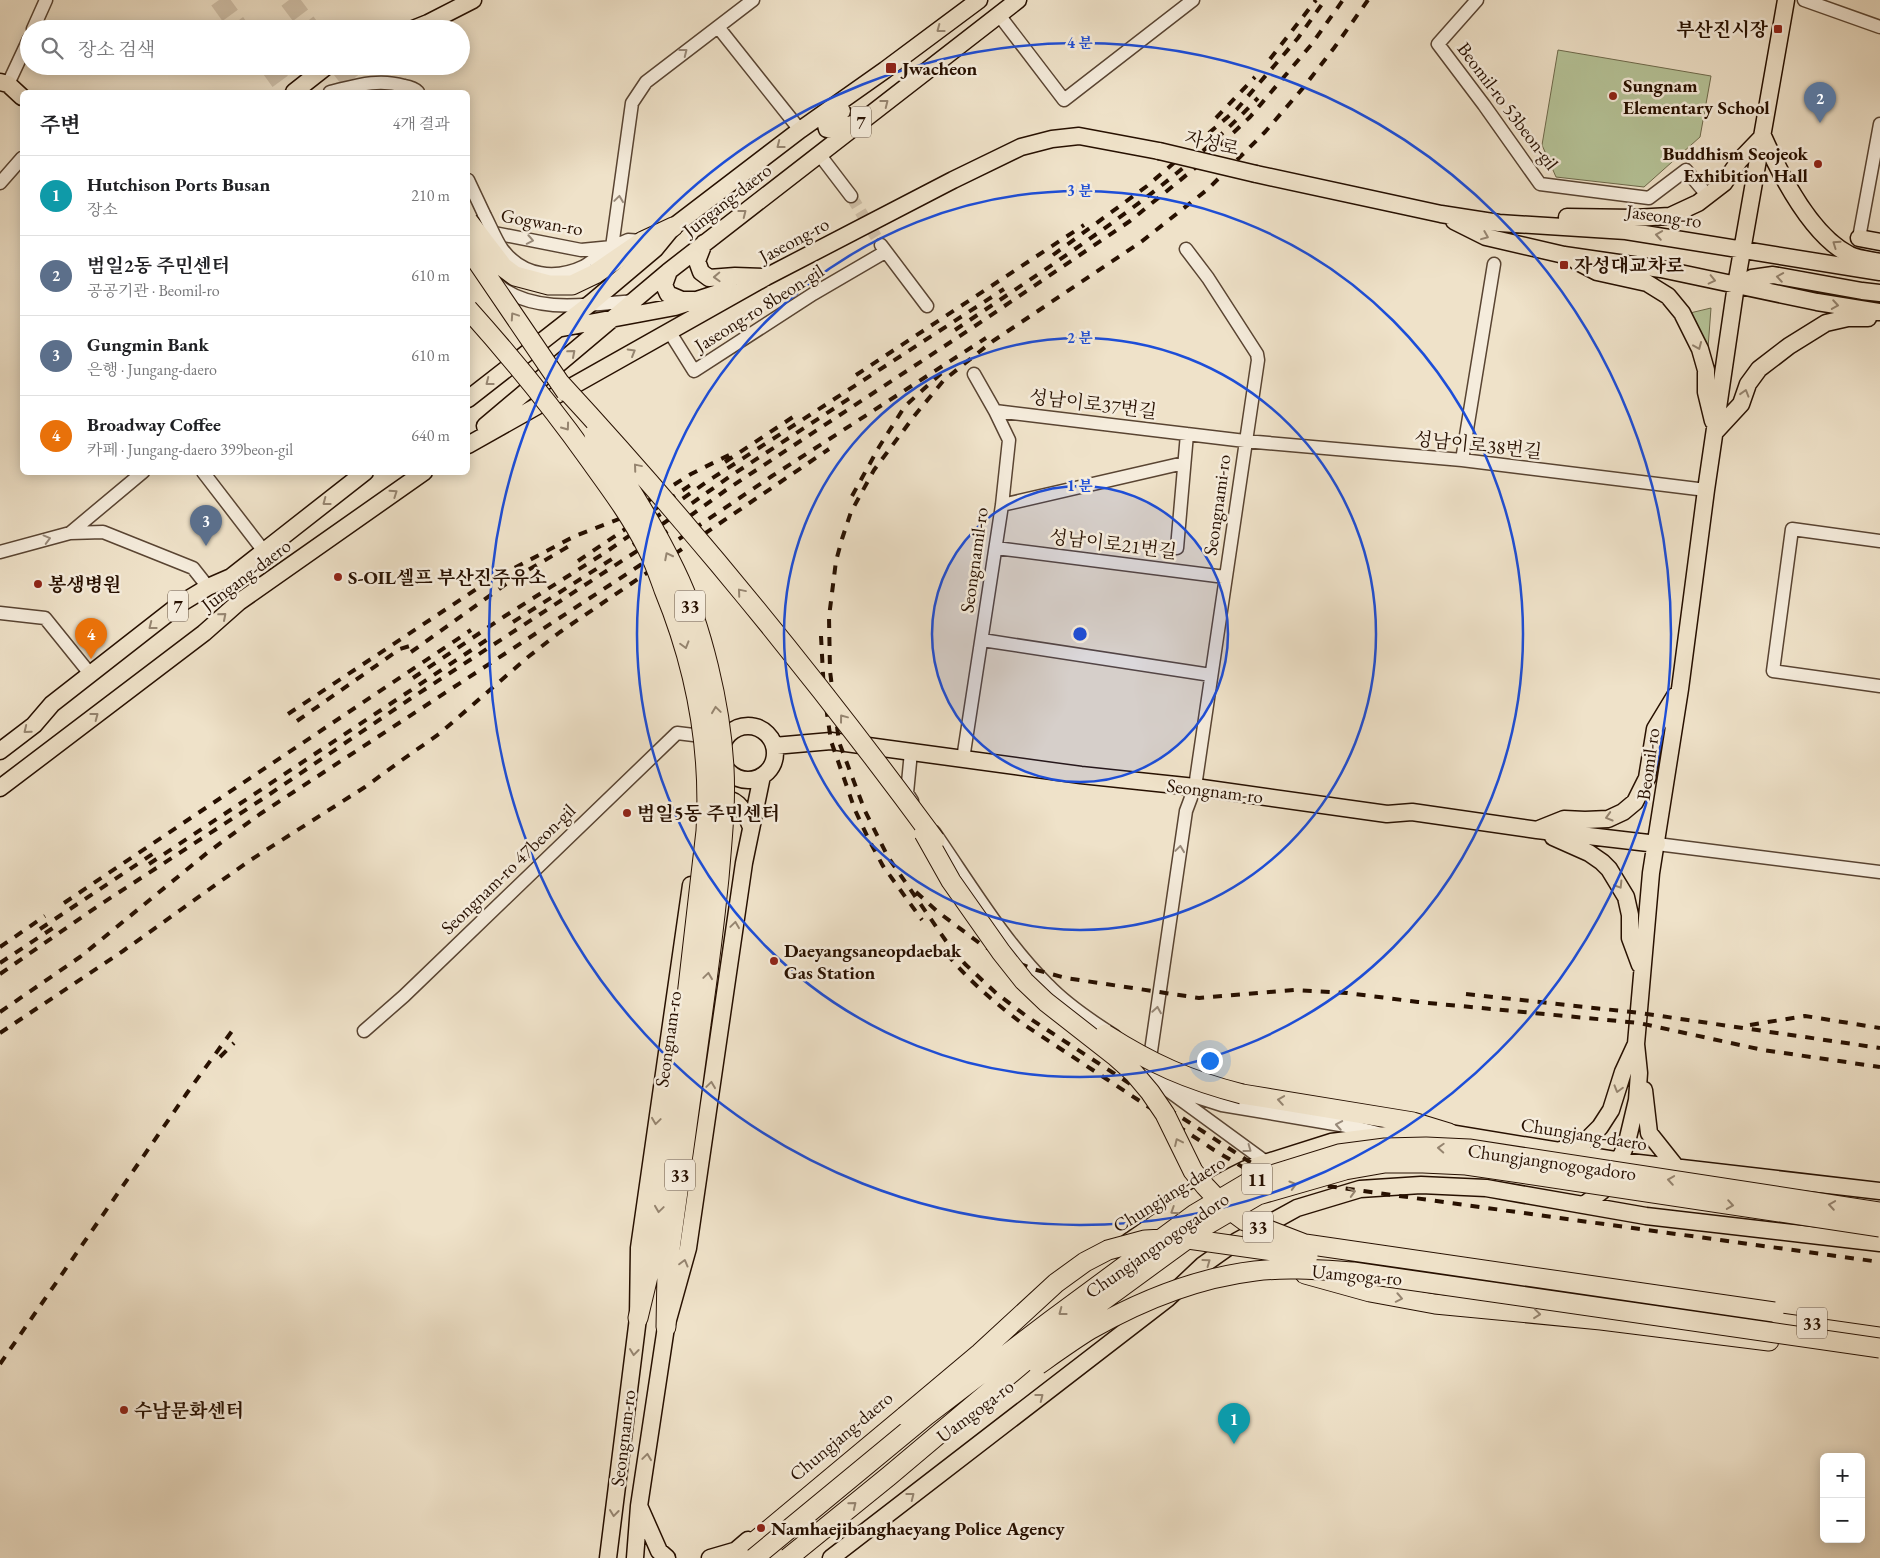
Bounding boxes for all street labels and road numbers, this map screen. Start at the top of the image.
street label: Beomil-ro 53beon-gil [1452,37,1565,175]
road number: 7 [851,106,871,138]
street label: 자성로 [1182,125,1242,161]
street label: Jungang-daero [676,157,777,244]
street label: Jaseong-ro [1623,198,1703,234]
street label: Gogwan-ro [499,202,585,242]
street label: Jaseong-ro [753,211,833,270]
street label: Jaseong-ro 8beon-gil [688,258,829,359]
street label: 성남이로37번길 [1028,384,1158,424]
street label: 성남이로38번길 [1413,426,1543,464]
street label: Seongnami-ro [1198,453,1236,557]
street label: Seongnamil-ro [954,506,994,614]
street label: 성남이로21번길 [1048,524,1178,564]
street label: Jungang-daero [194,533,296,618]
road number: 7 [168,590,188,622]
road number: 33 [675,590,705,622]
street label: Beomil-ro [1631,726,1665,802]
street label: Seongnam-ro [1165,773,1265,809]
street label: Seongnam-ro 47beon-gil [435,798,581,940]
street label: Seongnam-ro [649,989,687,1089]
street label: Chungjang-daero [1519,1112,1649,1156]
street label: Chungjangnogogadoro [1466,1138,1638,1186]
street label: Chungjang-daero [1108,1150,1230,1238]
road number: 33 [665,1160,695,1190]
road number: 11 [1242,1164,1272,1194]
street label: Chungjangnogogadoro [1080,1186,1234,1304]
road number: 33 [1243,1212,1273,1242]
street label: Uamgoga-ro [1311,1259,1403,1291]
road number: 33 [1797,1308,1827,1339]
street label: Uamgoga-ro [931,1374,1019,1448]
street label: Chungjang-daero [784,1385,898,1487]
street label: Seongnam-ro [605,1388,641,1488]

